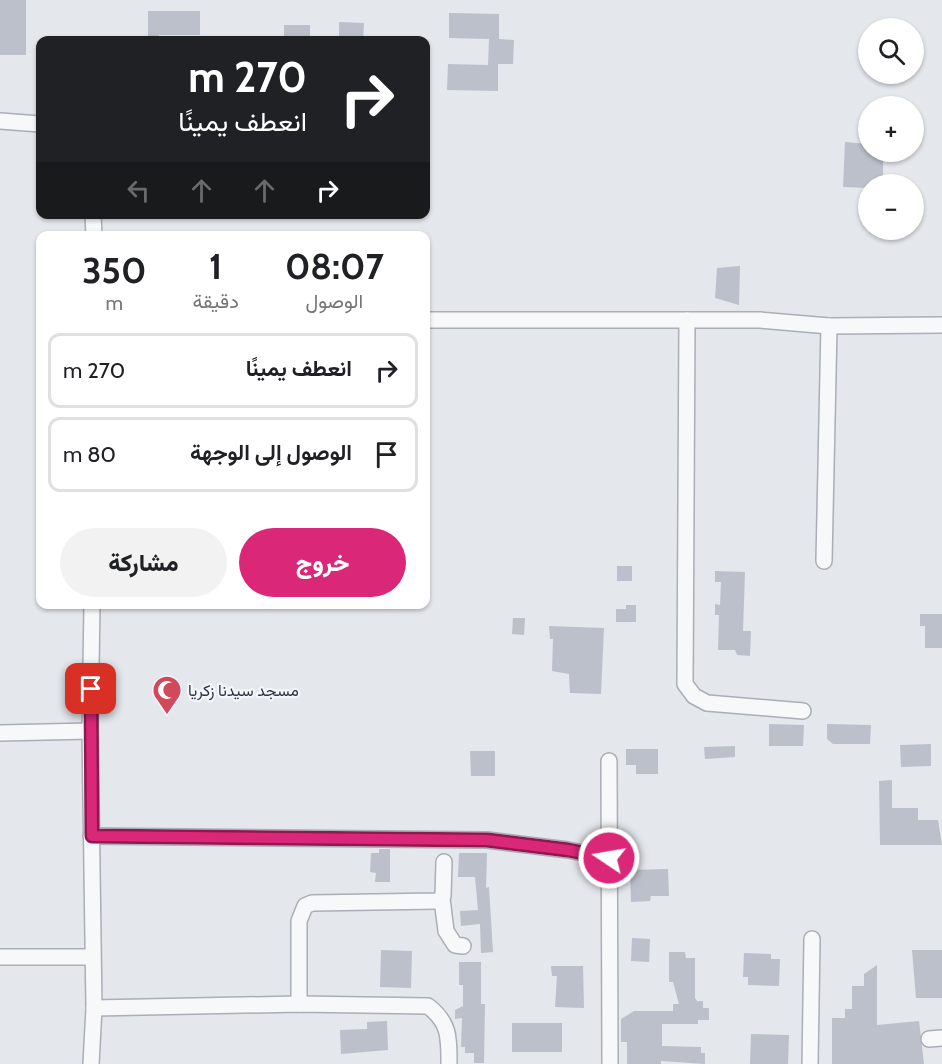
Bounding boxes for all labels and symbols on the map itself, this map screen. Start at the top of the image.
pin [65,663,116,714]
mosque icon: مسجد سيدنا زكريا [151,674,183,716]
place label: مسجد سيدنا زكريا [188,681,299,701]
position arrow [577,826,641,890]

